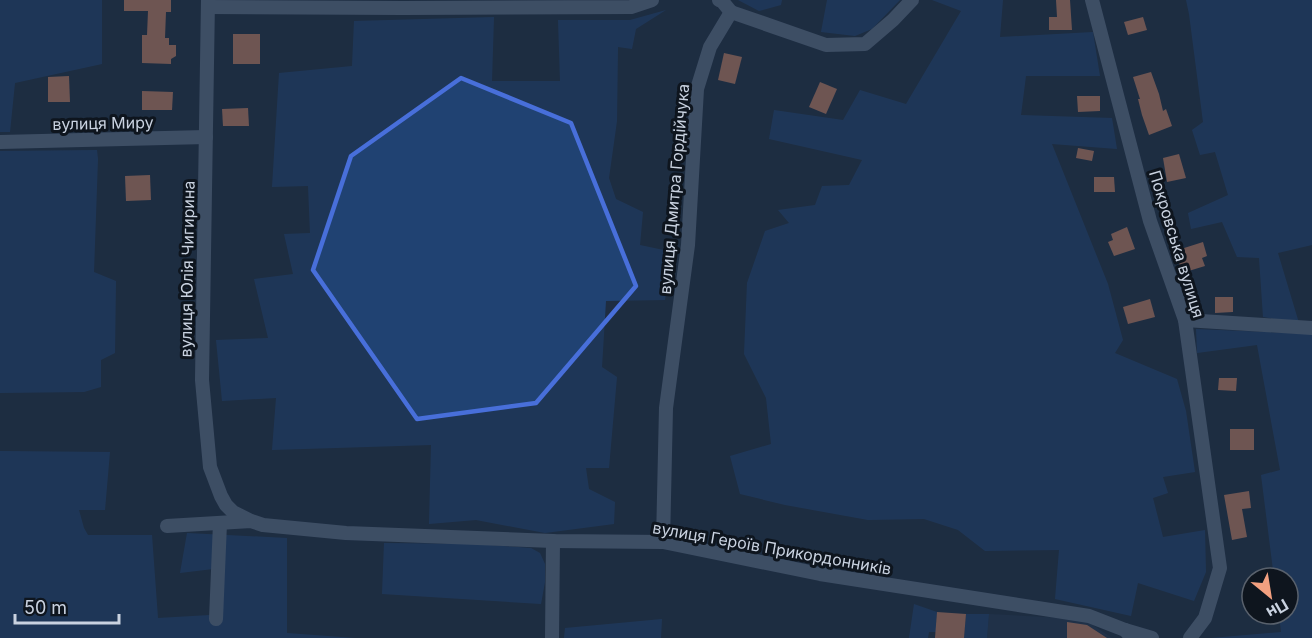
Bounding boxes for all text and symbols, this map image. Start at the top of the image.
street label: вулиця Дмитра Гордійчука [655,83,693,295]
street label: вулиця Миру [52,112,154,134]
street label: Покровська вулиця [1145,168,1209,320]
street label: вулиця Юлія Чигирина [175,181,199,357]
street label: вулиця Героїв Прикордонників [651,517,893,579]
north arrow [1240,566,1300,626]
scale bar [15,587,118,625]
text: Пн [1263,595,1292,623]
text: 50 m [24,597,67,618]

